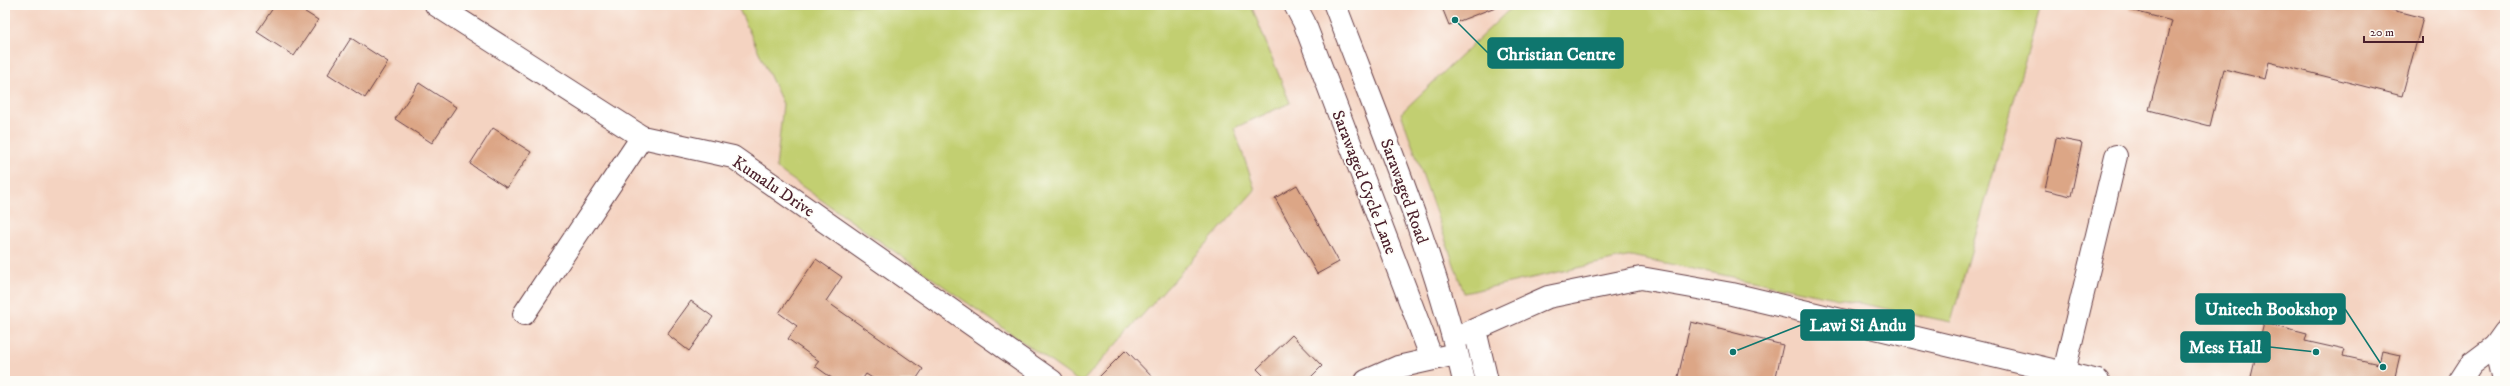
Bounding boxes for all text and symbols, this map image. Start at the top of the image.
scale bar [2364,18,2423,44]
text: 20 m [2370,25,2394,40]
callout: Christian Centre [1488,38,1623,68]
text: Christian Centre [1497,44,1616,66]
street label: Sarawaged Cycle Lane [1326,107,1402,258]
street label: Sarawaged Road [1375,136,1433,247]
street label: Kumalu Drive [728,151,819,222]
callout: Unitech Bookshop [2196,294,2345,324]
text: Unitech Bookshop [2205,299,2337,321]
callout: Lawi Si Andu [1801,310,1914,340]
text: Lawi Si Andu [1810,315,1907,337]
callout: Mess Hall [2181,332,2270,362]
text: Mess Hall [2188,337,2262,359]

